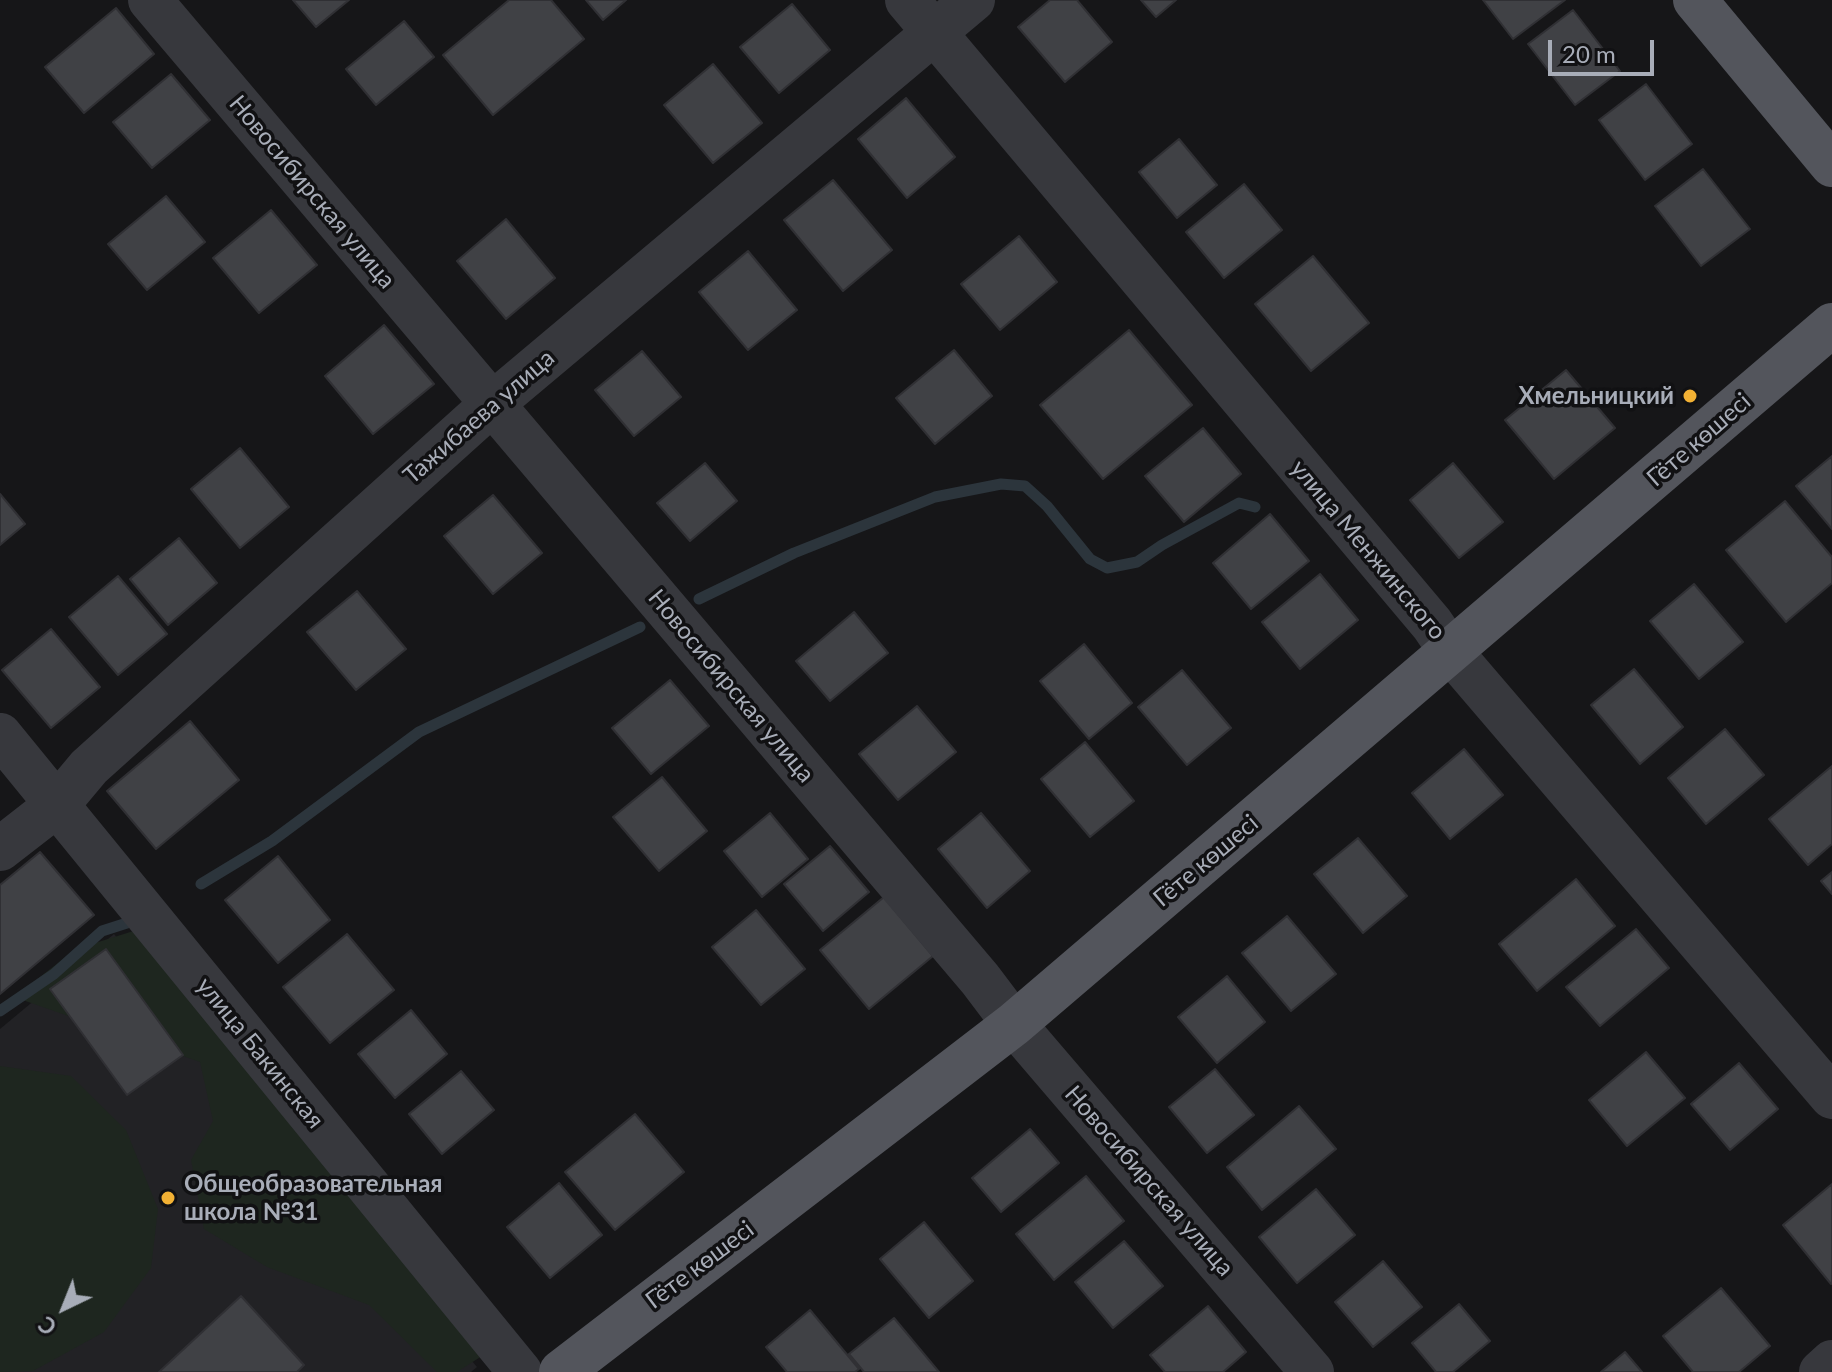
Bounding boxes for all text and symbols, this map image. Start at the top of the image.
scale bar [1552,24,1658,74]
text: 20 m [1562,39,1616,68]
street label: Новосибирская улица [223,90,401,294]
street label: Тажибаева улица [398,344,560,490]
place label: Хмельницкий [1519,382,1674,410]
street label: Гёте көшесі [1641,387,1757,493]
marker: Хмельницкий [1681,387,1699,405]
street label: улица Менжинского [1284,454,1452,646]
street label: Новосибирская улица [642,584,820,788]
street label: Гёте көшесі [1148,809,1264,913]
street label: улица Бакинская [190,972,330,1134]
street label: Новосибирская улица [1058,1080,1240,1282]
place label: Общеобразовательная школа №31 [184,1170,442,1226]
marker: Общеобразовательная школа №31 [159,1189,177,1207]
street label: Гёте көшесі [640,1215,760,1315]
north arrow [24,1268,104,1348]
text: С [33,1311,62,1341]

